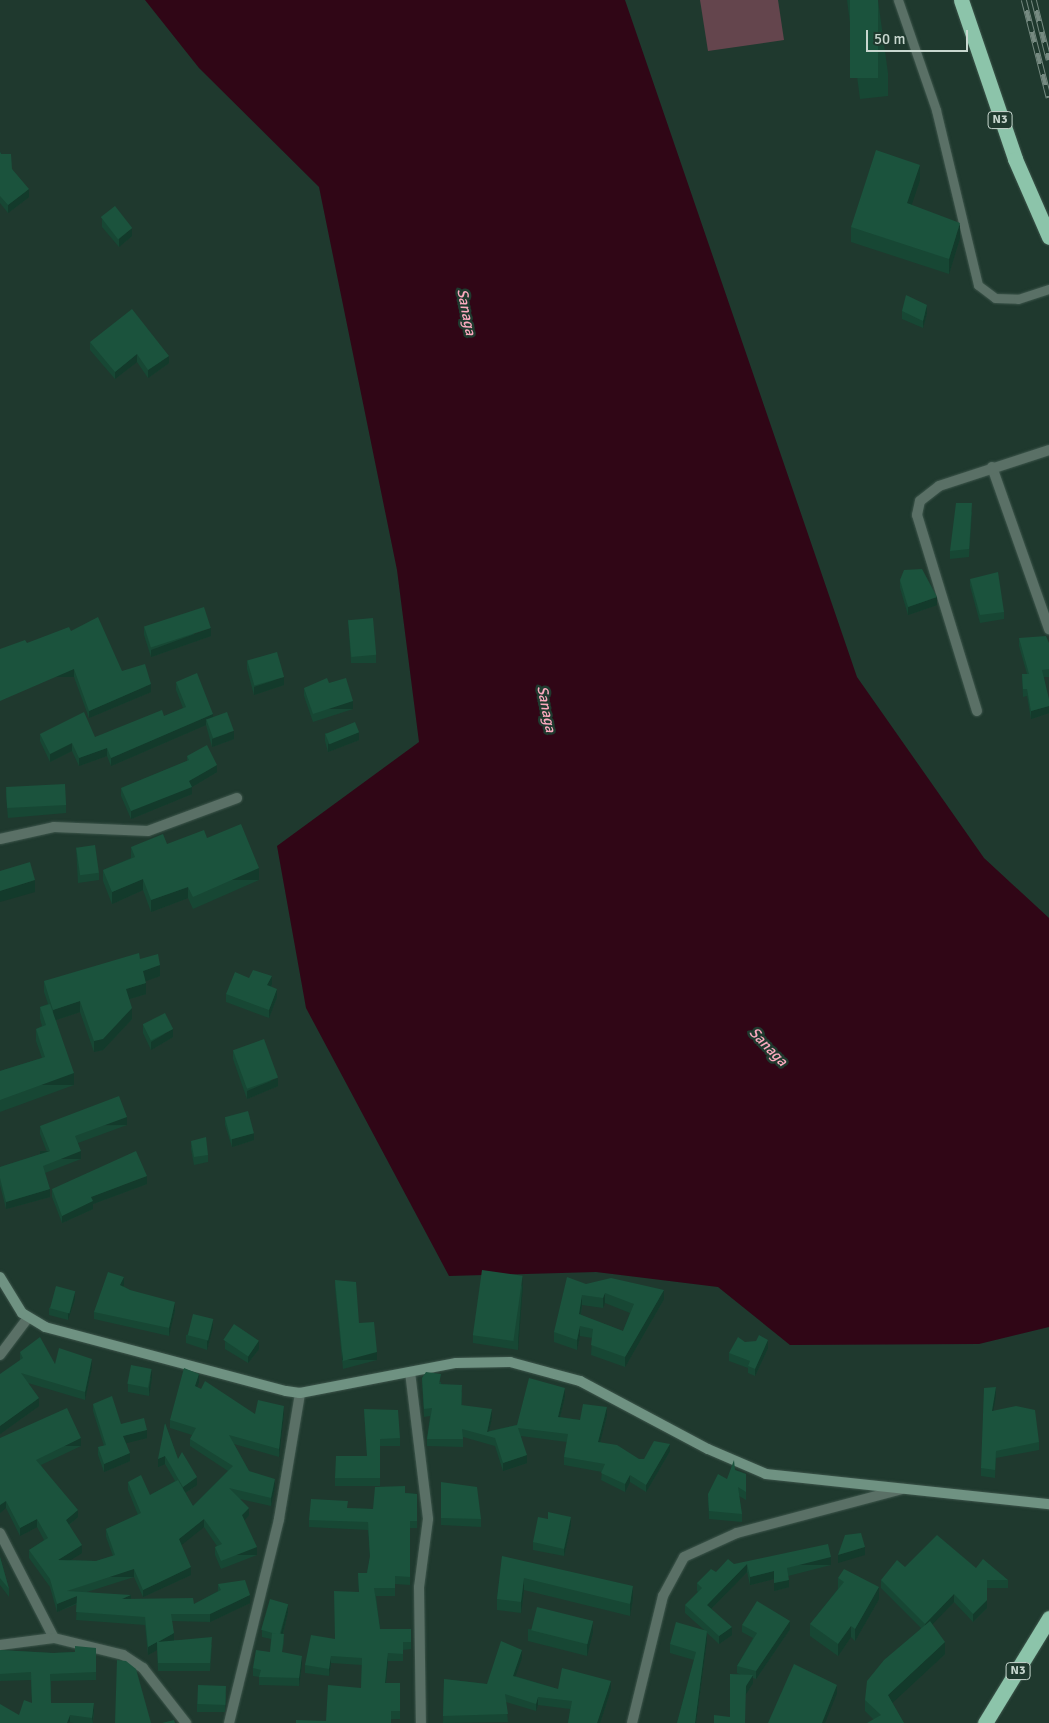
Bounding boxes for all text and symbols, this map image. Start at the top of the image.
scale bar [869,20,972,52]
text: 50 m [874,30,905,48]
road number: N3 [988,110,1012,130]
water label: Sanaga [453,287,479,337]
water label: Sanaga [533,684,559,734]
water label: Sanaga [745,1024,791,1070]
road number: N3 [1006,1662,1030,1680]

